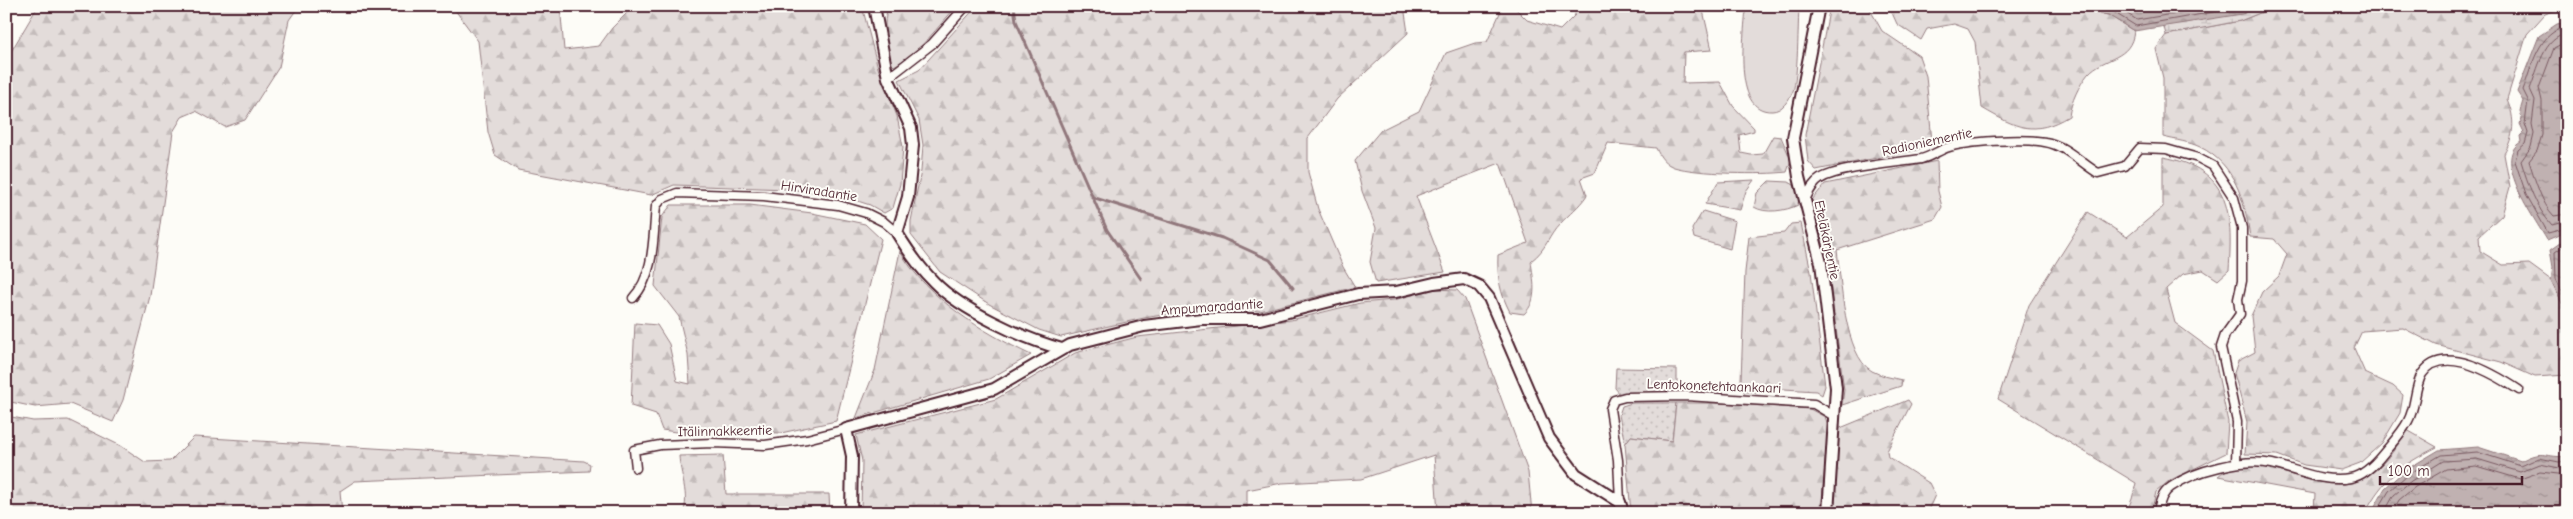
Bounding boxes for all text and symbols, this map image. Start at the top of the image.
street label: Radioniementie [1880,124,1974,160]
street label: Hirviradantie [780,177,858,205]
street label: Eteläkärjentie [1810,199,1844,281]
street label: Ampumaradantie [1160,295,1264,319]
street label: Lentokonetehtaankaari [1646,375,1782,397]
street label: Itälinnakkeentie [678,422,772,440]
scale bar [2380,454,2523,486]
text: 100 m [2388,462,2430,480]

